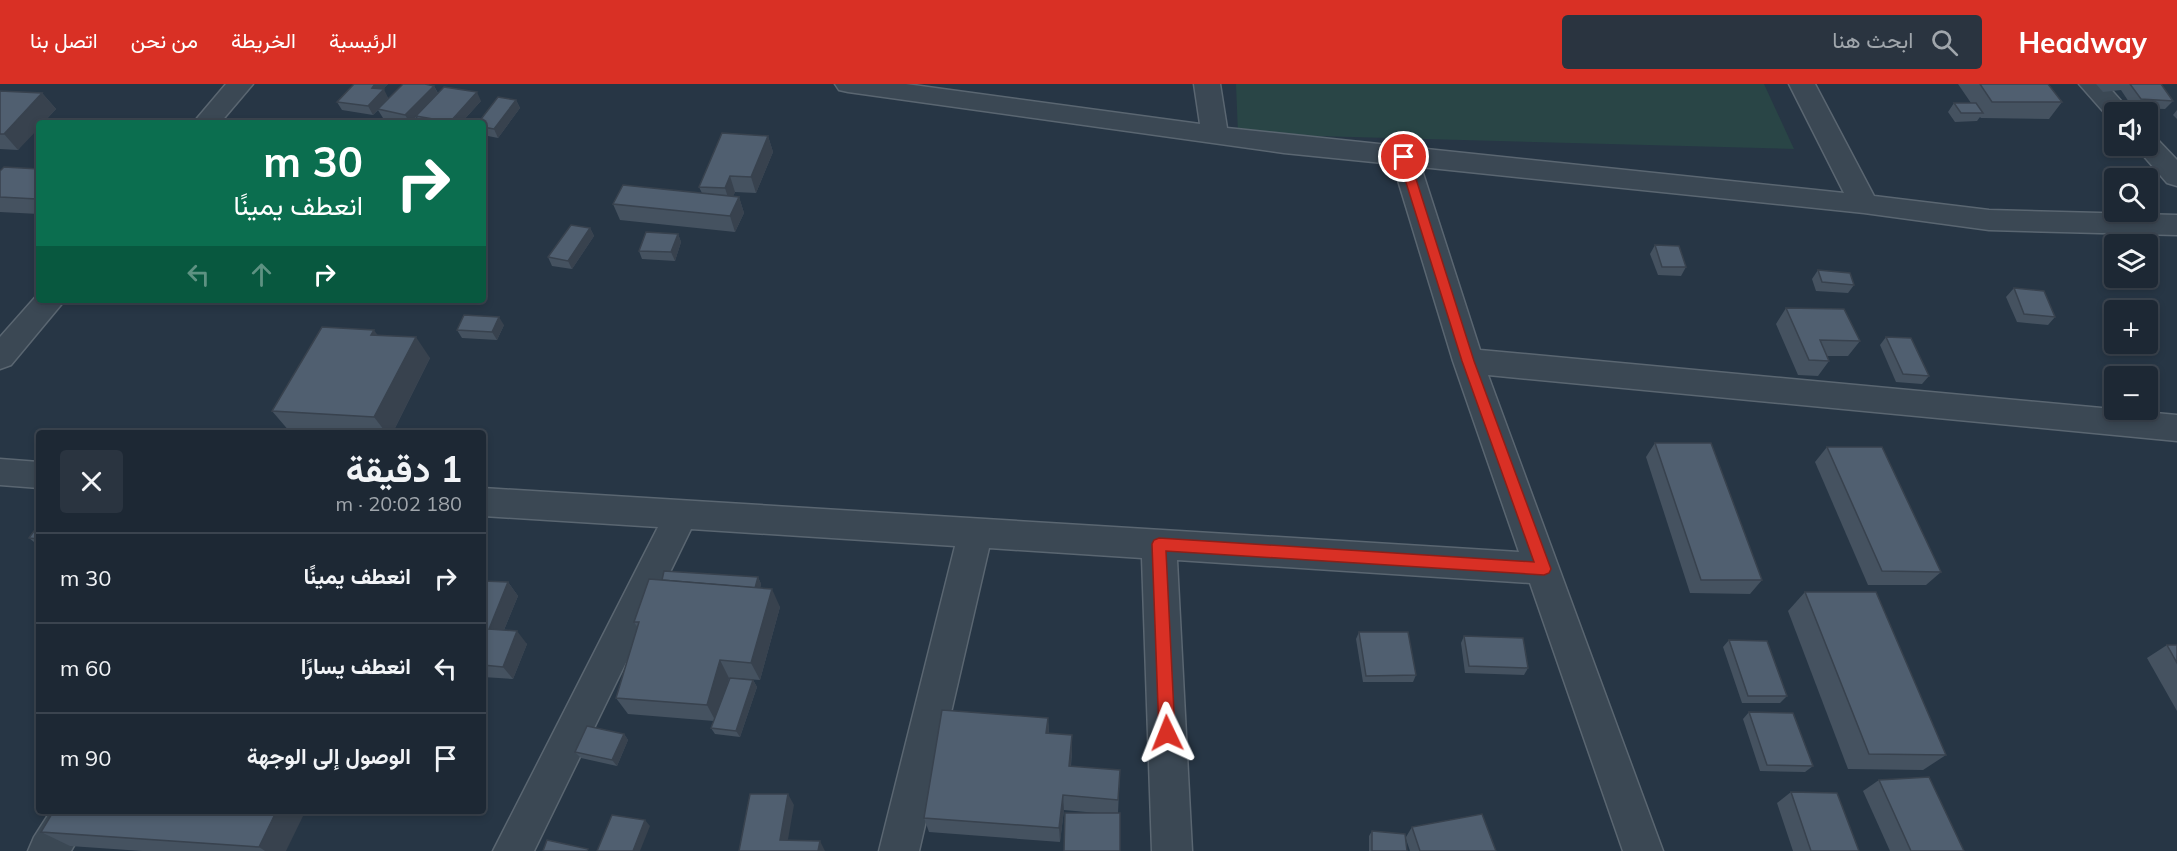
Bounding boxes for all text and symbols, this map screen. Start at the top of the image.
search box [1562,15,1982,69]
text: Headway [2018,25,2147,60]
text: ابحث هنا [1832,26,1913,54]
icon: search [1928,26,1961,59]
text: اتصل بنا [30,27,98,53]
text: من نحن [131,27,198,53]
text: الخريطة [231,27,296,53]
text: الرئيسية [329,27,397,53]
map controls [2104,102,2158,420]
button: sound [2104,102,2158,156]
pin [1378,131,1429,182]
text: 30 m [263,135,363,188]
icon: arrive [1387,140,1420,173]
icon: right [384,144,462,222]
button: search [2104,168,2158,222]
text: انعطف يمينًا [233,188,363,222]
button: layers [2104,234,2158,288]
icon: left [182,258,215,291]
icon: ahead [245,258,278,291]
icon: right [308,258,341,291]
button: + [2104,300,2158,354]
button: − [2104,366,2158,420]
text: 1 دقيقة [346,446,462,491]
button: close [60,450,123,513]
text: 180 m · 20:02 [336,491,462,516]
text: انعطف يمينًا [304,562,411,590]
icon: right [429,562,462,595]
text: 30 m [60,564,111,592]
text: انعطف يسارًا [301,652,411,680]
icon: left [429,652,462,685]
text: 60 m [60,654,111,682]
position arrow [1135,701,1199,765]
text: الوصول إلى الوجهة [247,742,411,770]
icon: arrive [429,742,462,775]
text: 90 m [60,744,111,772]

